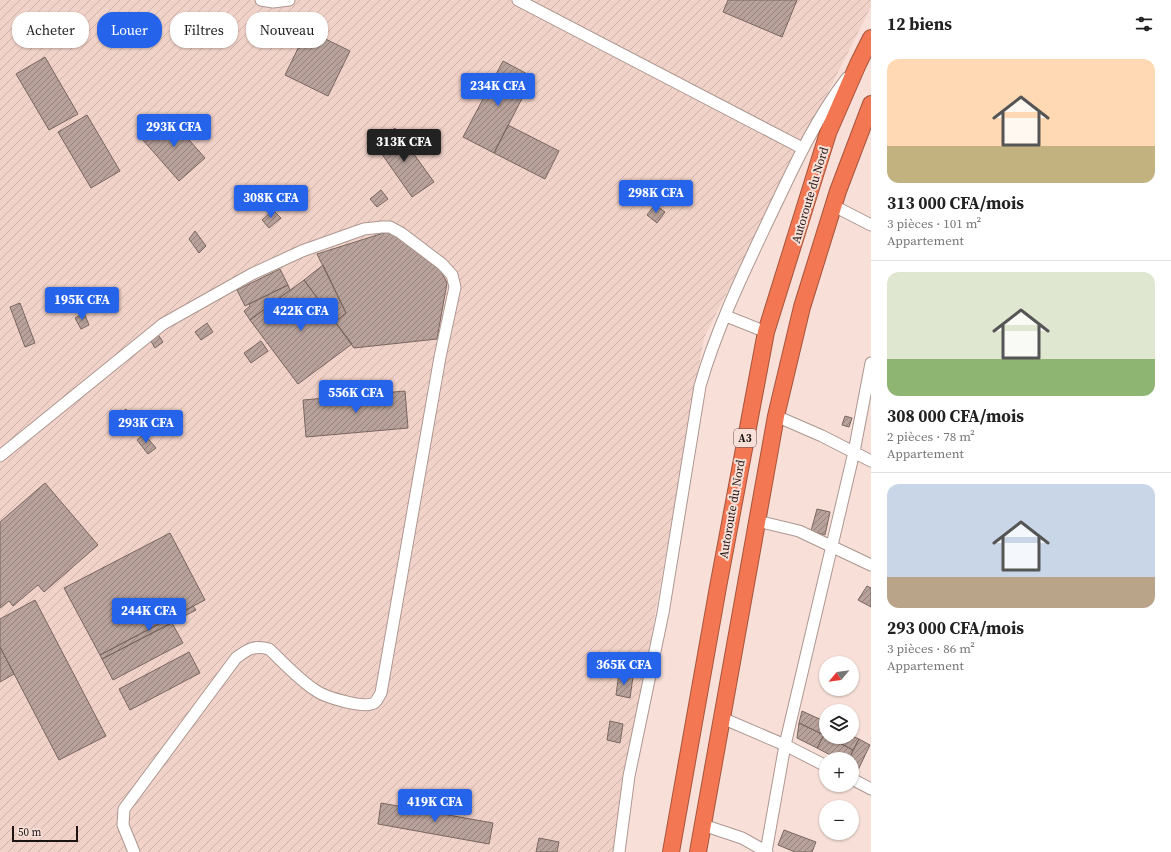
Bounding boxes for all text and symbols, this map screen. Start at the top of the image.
chip: Acheter [12,12,89,48]
chip: Louer [97,12,162,48]
chip: Filtres [170,12,238,48]
chip: Nouveau [246,12,328,48]
text: 12 biens [887,12,952,36]
icon: filters [1133,13,1155,35]
pin: 234K CFA [457,73,539,107]
text: 234K CFA [470,77,526,94]
icon: home [985,85,1057,157]
pin: 293K CFA [133,114,215,148]
text: 293K CFA [146,118,202,135]
pin: 313K CFA [363,129,445,163]
text: 313K CFA [376,133,432,150]
street label: Autoroute du Nord [788,145,832,245]
pin: 298K CFA [615,180,697,214]
text: 298K CFA [628,184,684,201]
pin: 308K CFA [230,185,312,219]
text: 308K CFA [243,189,299,206]
text: 313 000 CFA/mois [887,191,1024,215]
text: 3 pièces · 101 m² [887,215,981,232]
text: Appartement [887,232,964,249]
pin: 195K CFA [41,287,123,321]
text: 195K CFA [54,291,110,308]
pin: 422K CFA [260,298,342,332]
icon: home [985,298,1057,370]
text: 422K CFA [273,302,329,319]
pin: 556K CFA [315,380,397,414]
text: 556K CFA [328,384,384,401]
text: 308 000 CFA/mois [887,404,1024,428]
pin: 293K CFA [105,410,187,444]
text: 293K CFA [118,414,174,431]
text: 2 pièces · 78 m² [887,428,975,445]
road number: A3 [734,429,756,447]
text: Appartement [887,445,964,462]
street label: Autoroute du Nord [715,458,749,560]
icon: home [985,510,1057,582]
pin: 244K CFA [108,598,190,632]
text: 244K CFA [121,602,177,619]
text: 293 000 CFA/mois [887,616,1024,640]
text: 3 pièces · 86 m² [887,640,975,657]
pin: 365K CFA [583,652,665,686]
text: 365K CFA [596,656,652,673]
north arrow [819,656,859,696]
map controls [819,656,859,840]
text: Appartement [887,657,964,674]
button: layers [819,704,859,744]
button: + [819,752,859,792]
pin: 419K CFA [394,789,476,823]
text: 419K CFA [407,793,463,810]
button: − [819,800,859,840]
scale bar [12,824,78,843]
text: 50 m [18,825,41,840]

